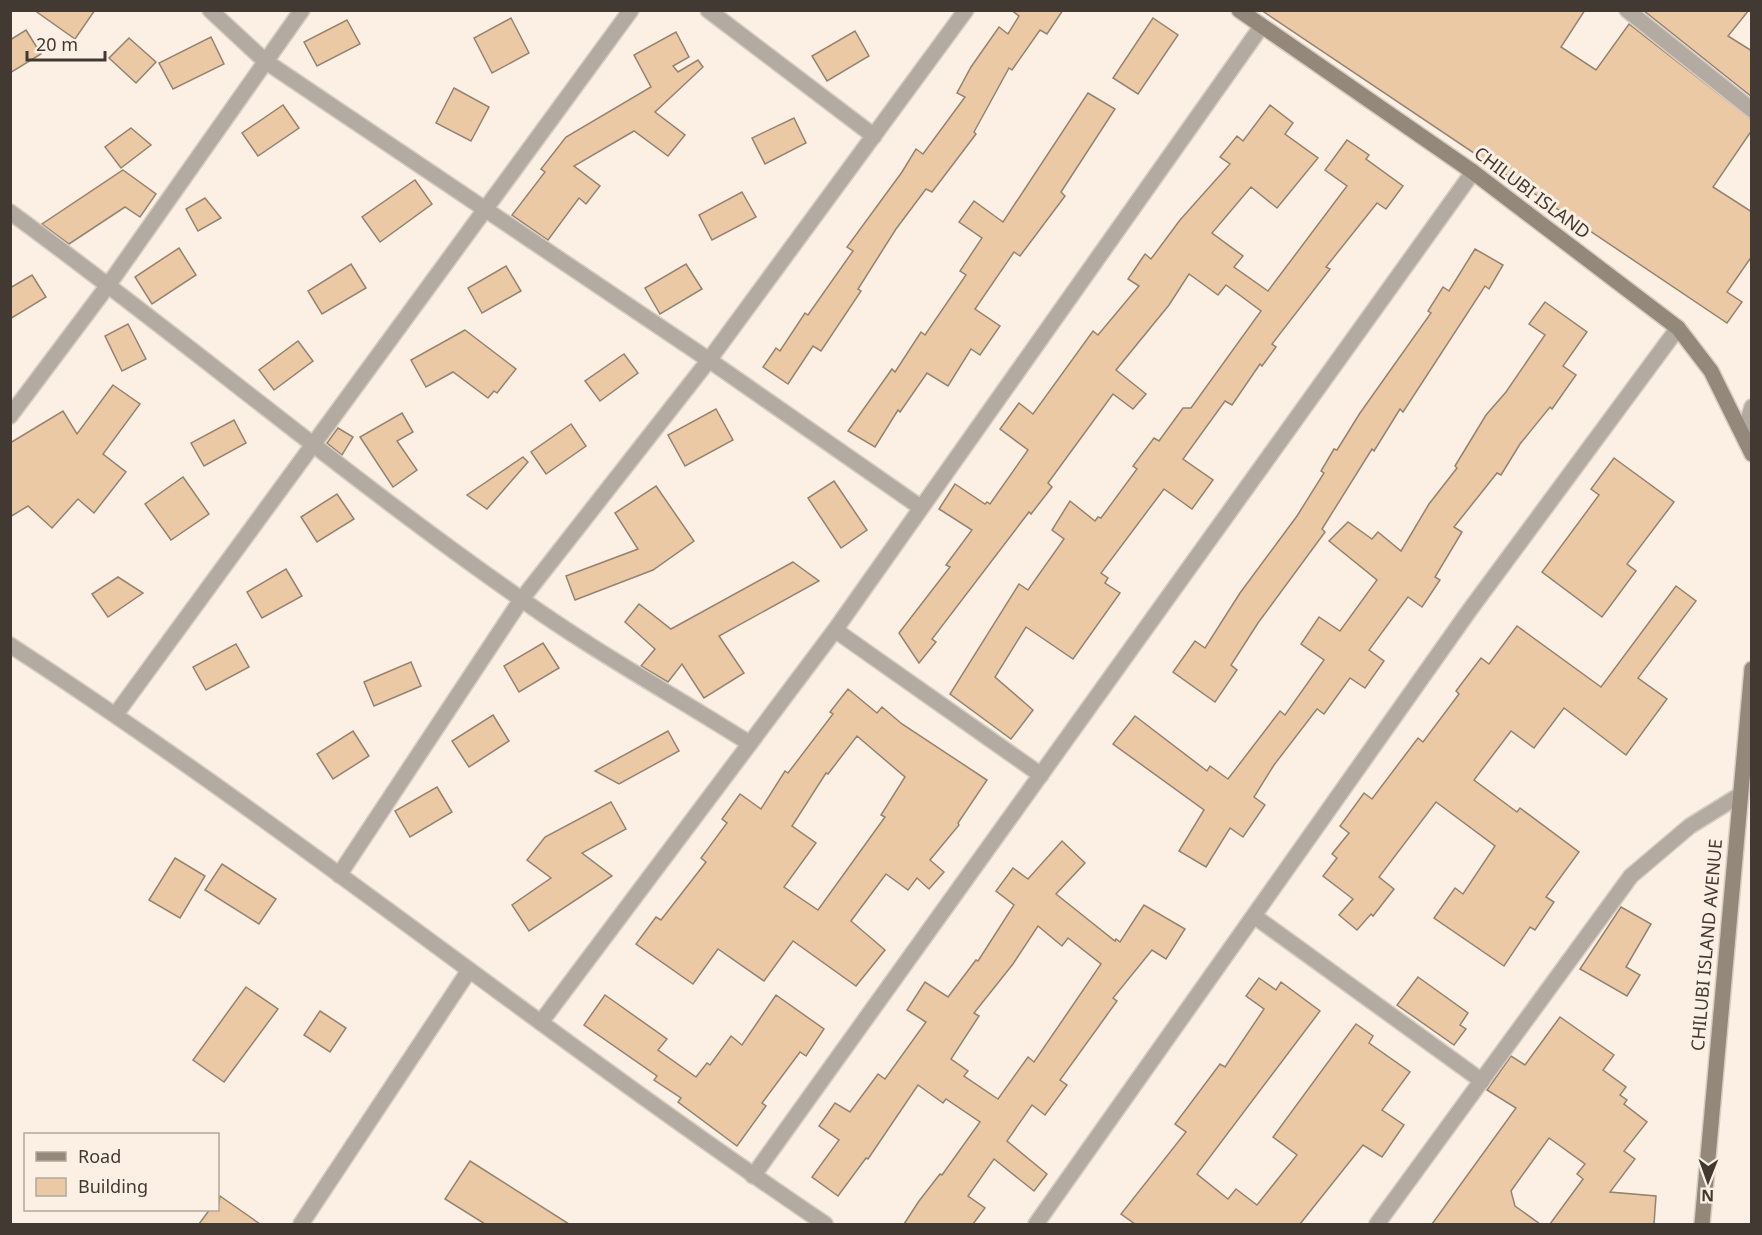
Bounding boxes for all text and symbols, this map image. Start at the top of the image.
scale bar [27,24,105,62]
text: 20 m [36,32,78,56]
street label: CHILUBI ISLAND [1470,141,1596,244]
street label: CHILUBI ISLAND AVENUE [1685,838,1727,1052]
legend [24,1133,219,1211]
text: Road [78,1144,121,1168]
north arrow [1678,1151,1738,1211]
text: Building [78,1174,148,1198]
text: N [1701,1185,1714,1207]

